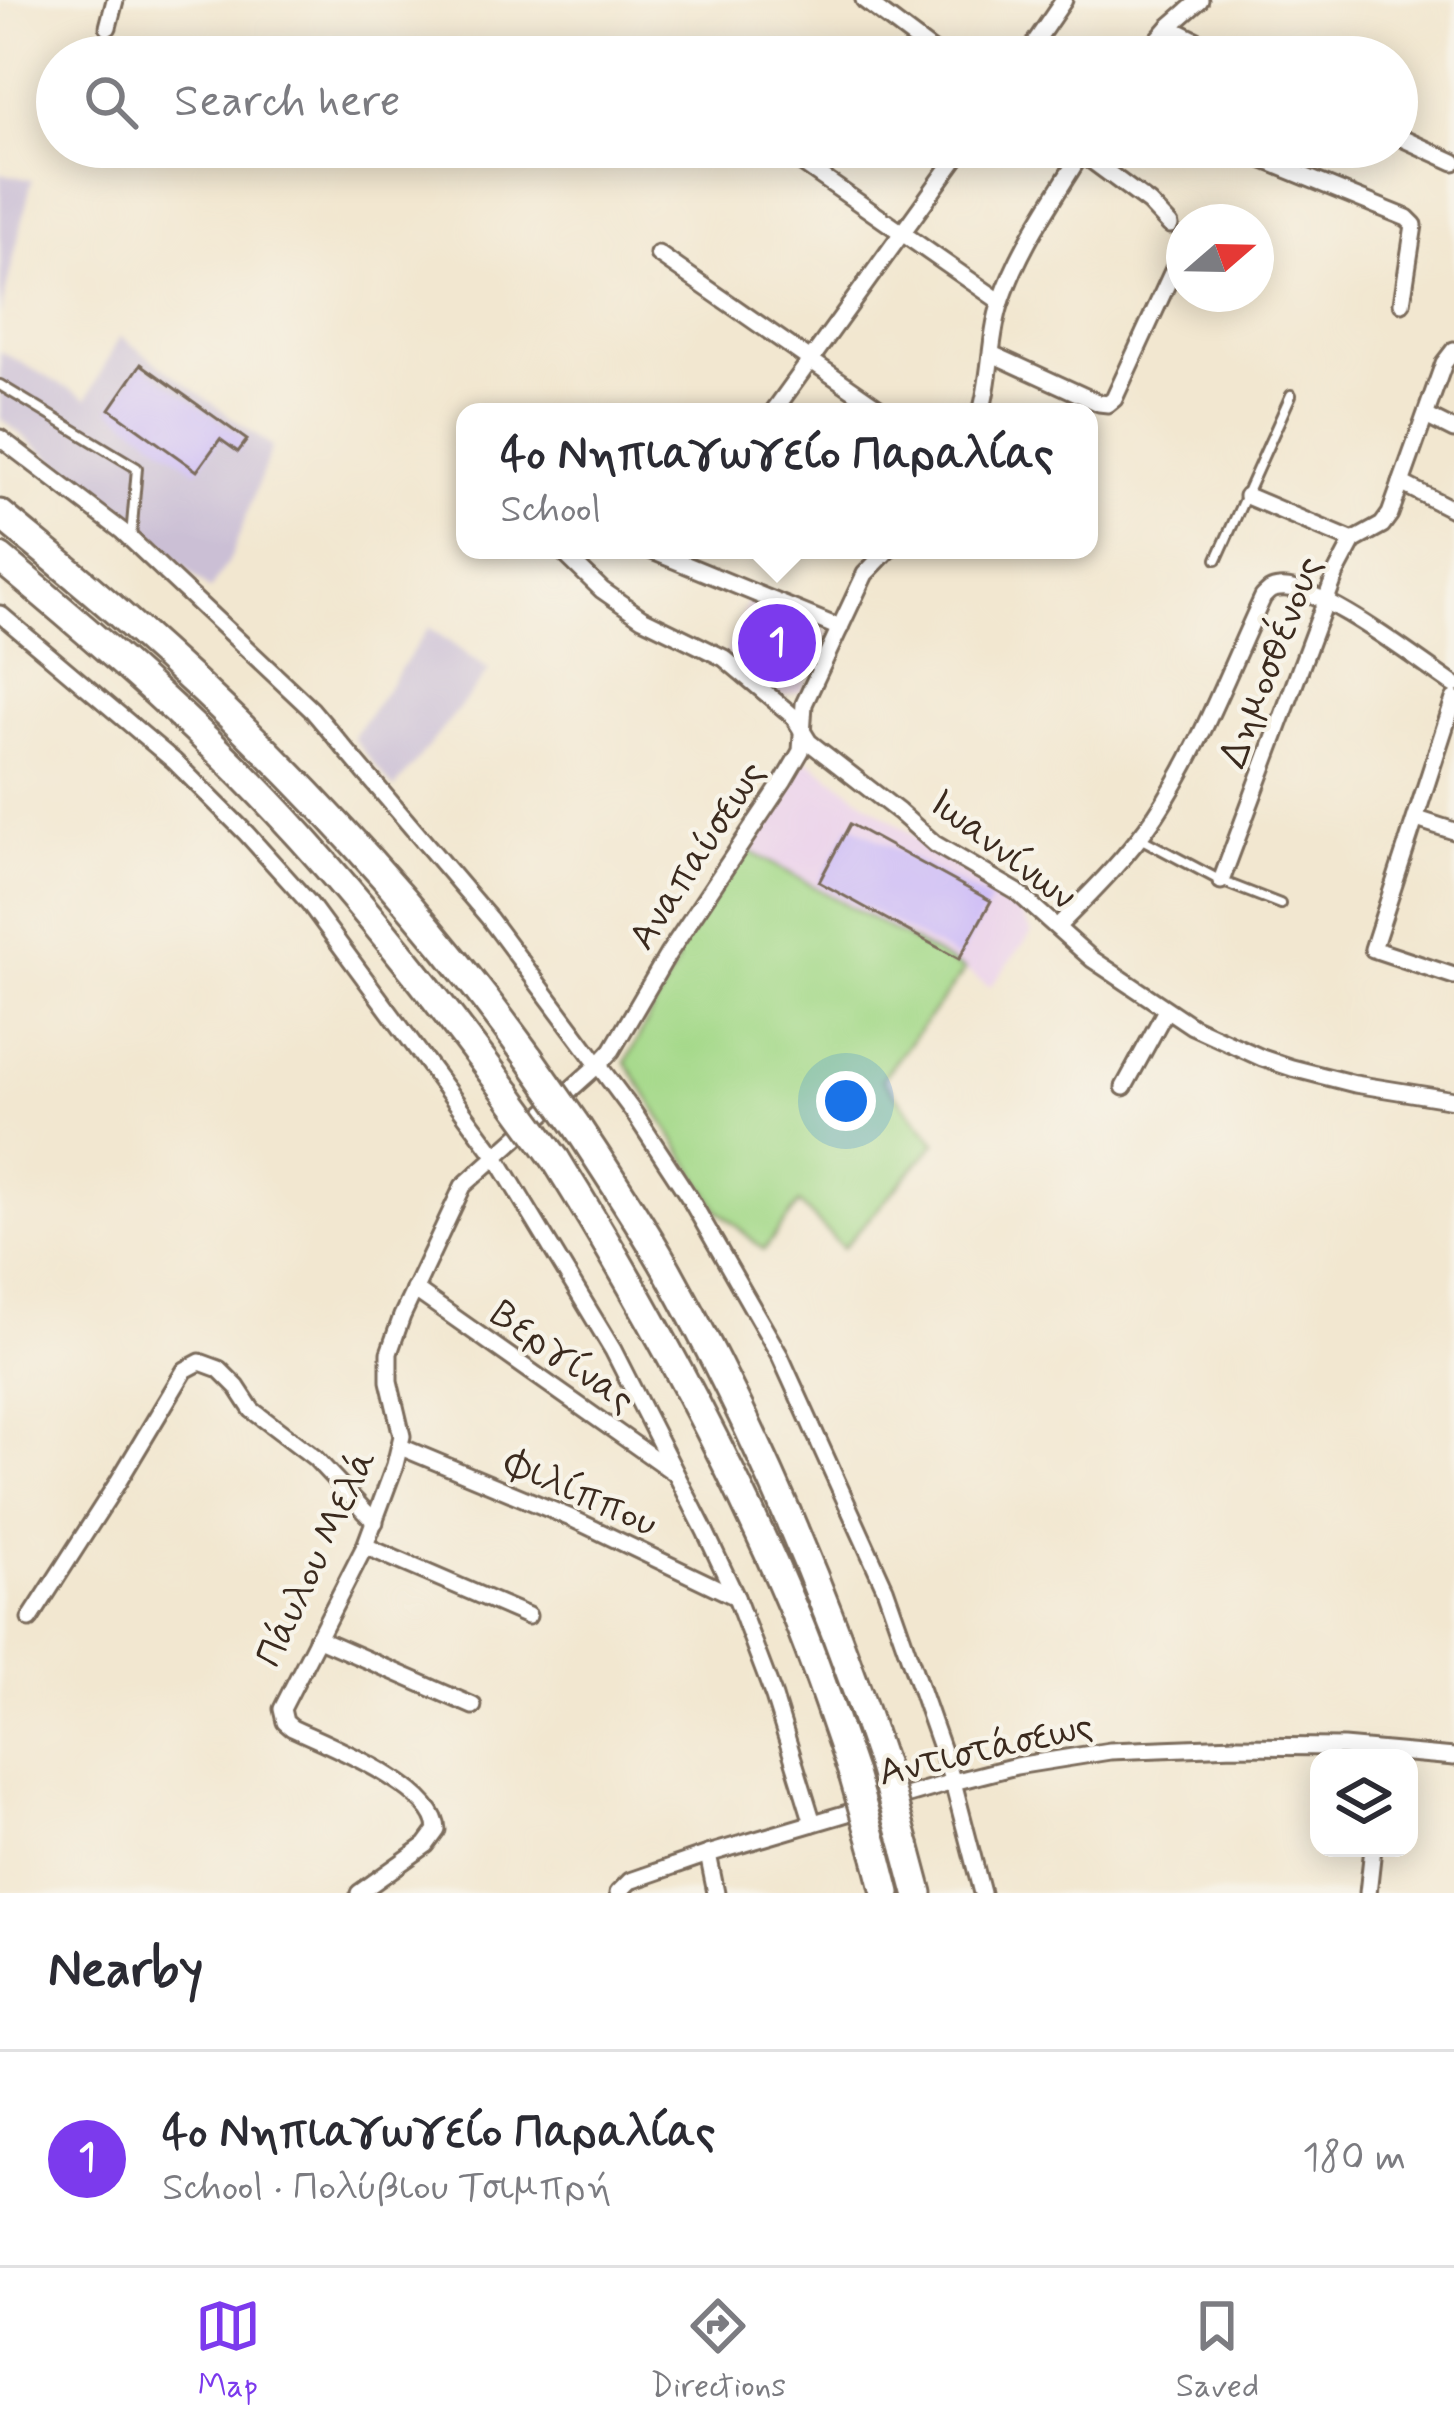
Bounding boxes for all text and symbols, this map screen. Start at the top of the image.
search box [36,36,1418,168]
icon: search [78,69,144,135]
text: Search here [174,73,401,132]
north arrow [1166,204,1274,312]
popup [456,403,1098,559]
text: 4o Νηπιαγωγείο Παραλίας [500,426,1054,485]
text: School [500,485,601,536]
street label: Δημοσθένους [1209,549,1336,775]
pin: 1 [738,598,816,688]
street label: Αναπαύσεως [618,751,778,960]
street label: Ιωαννίνων [918,779,1086,923]
your location [816,1071,876,1131]
street label: Βεργίνας [480,1290,644,1426]
street label: Φιλίππου [495,1437,665,1550]
street label: Πάυλου Μελά [245,1441,390,1675]
street label: Αντιστάσεως [874,1701,1098,1800]
map controls [1310,1749,1418,1857]
button: layers [1310,1749,1418,1857]
text: Nearby [48,1938,203,2004]
text: 4o Νηπιαγωγείο Παραλίας [162,2104,716,2163]
text: 1 [78,2133,96,2184]
text: 180 m [1302,2133,1406,2184]
text: School · Πολύβιου Τσιμπρή [162,2163,611,2214]
tab: Map [195,2293,261,2409]
tab: Directions [650,2293,786,2409]
tab: Saved [1176,2293,1259,2409]

